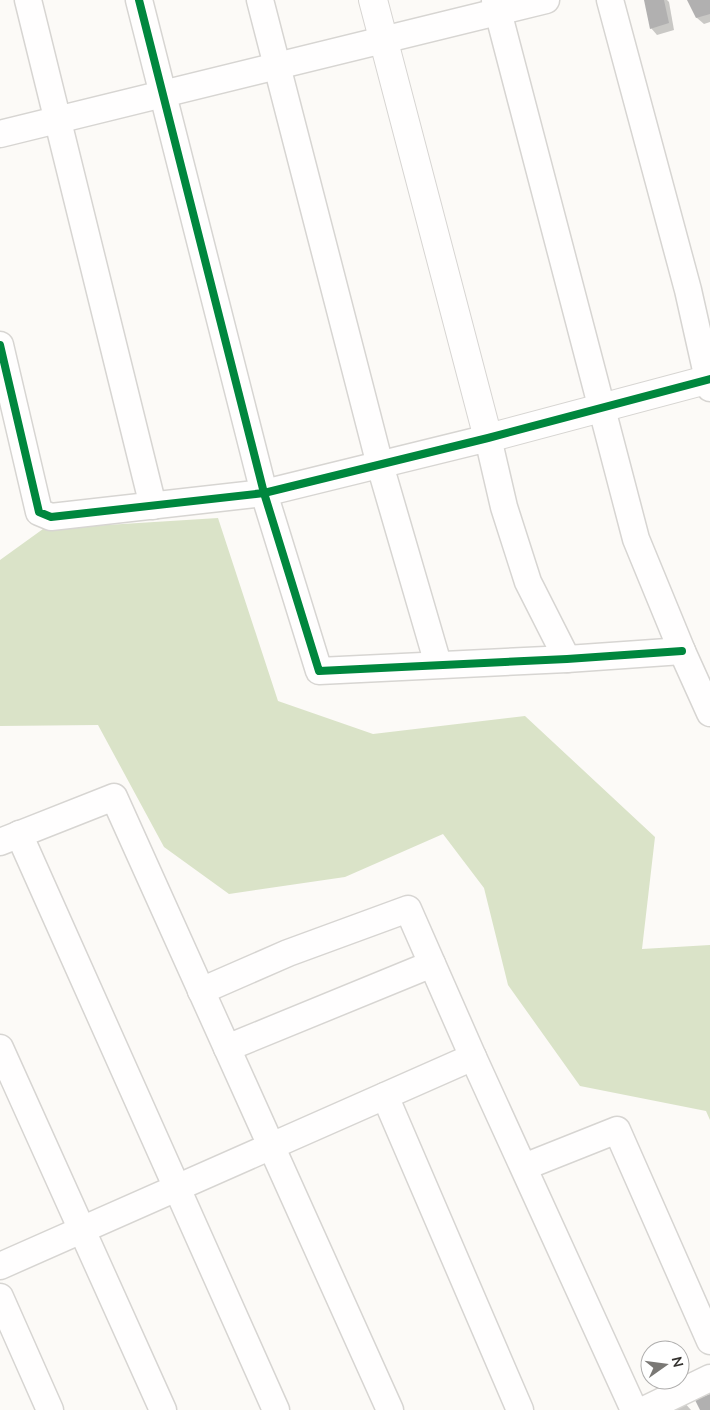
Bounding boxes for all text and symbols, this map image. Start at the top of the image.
north arrow [640,1340,690,1390]
text: N [667,1355,688,1369]

